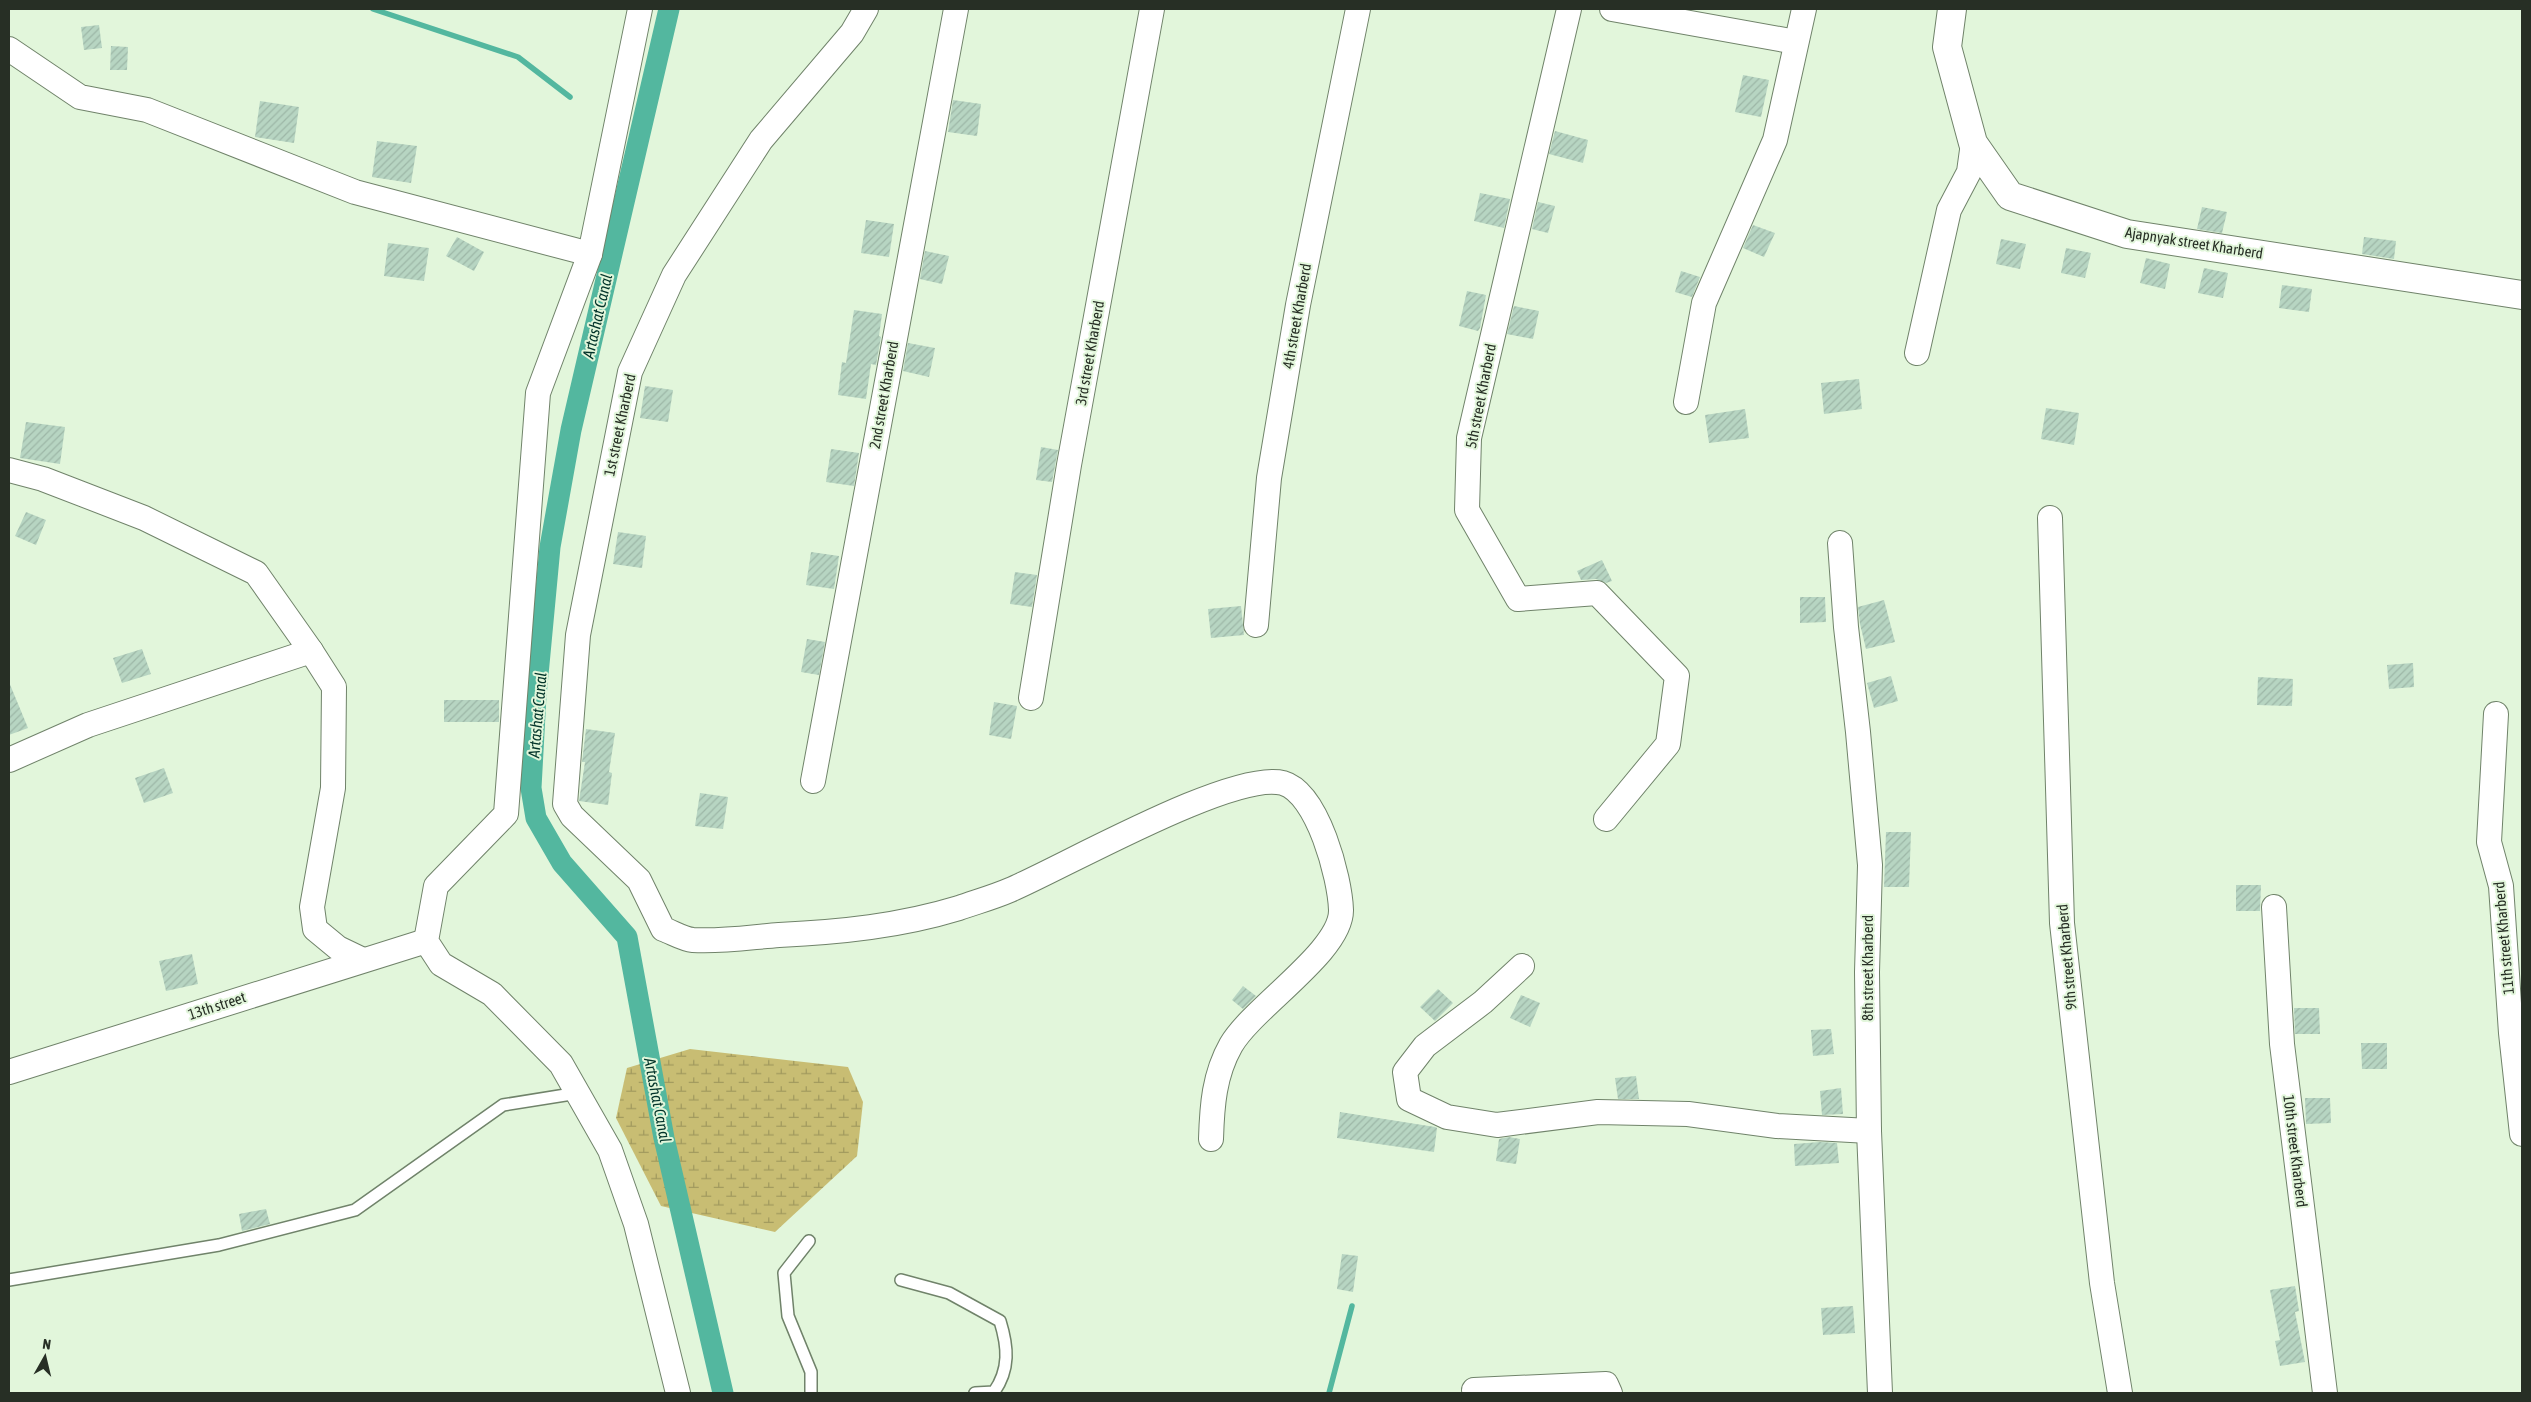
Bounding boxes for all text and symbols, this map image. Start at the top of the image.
street label: Ajapnyak street Kharberd [2124,223,2264,262]
street label: 4th street Kharberd [1279,262,1314,370]
water label: Artashat Canal [578,272,615,361]
street label: 3rd street Kharberd [1072,299,1107,407]
street label: 2nd street Kharberd [866,340,901,450]
street label: 5th street Kharberd [1462,342,1499,450]
street label: 1st street Kharberd [600,372,639,478]
water label: Artashat Canal [524,671,550,760]
street label: 11th street Kharberd [2490,881,2517,995]
street label: 9th street Kharberd [2053,903,2080,1011]
street label: 8th street Kharberd [1859,915,1876,1021]
street label: 13th street [186,988,248,1023]
water label: Artashat Canal [641,1055,675,1144]
street label: 10th street Kharberd [2280,1094,2311,1208]
north arrow [20,1332,70,1382]
text: N [42,1336,52,1353]

